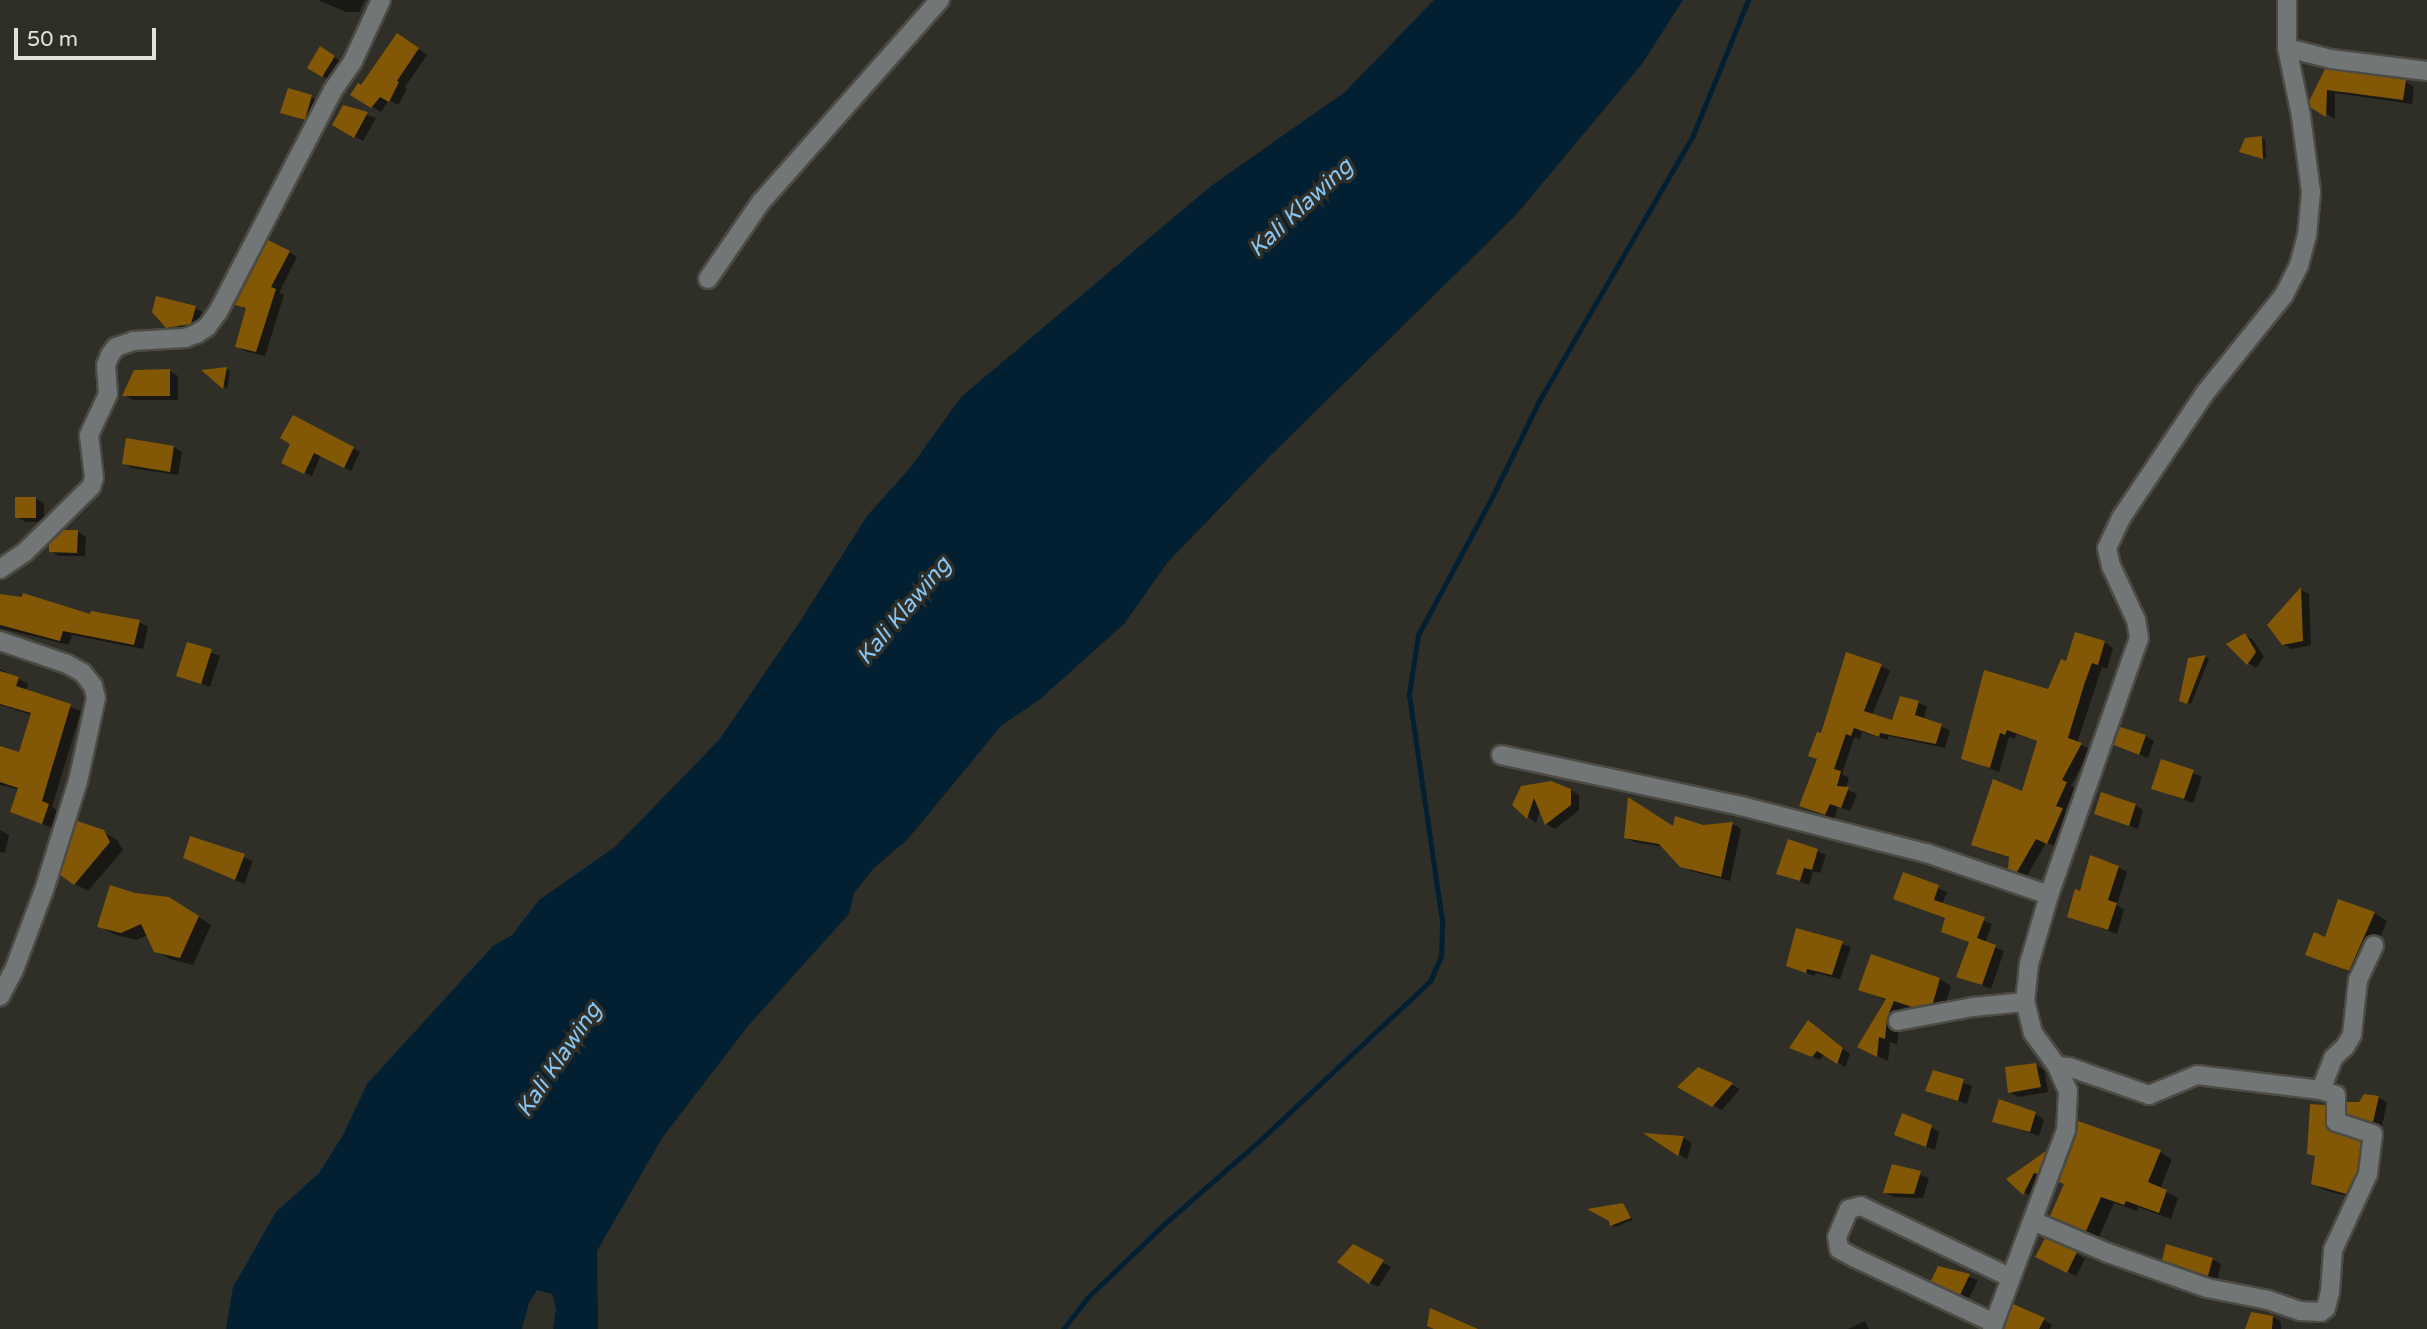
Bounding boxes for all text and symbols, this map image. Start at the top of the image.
scale bar [18,14,159,58]
text: 50 m [27,27,78,52]
water label: Kali Klawing [1243,153,1359,263]
water label: Kali Klawing [851,552,957,670]
water label: Kali Klawing [511,998,607,1122]

